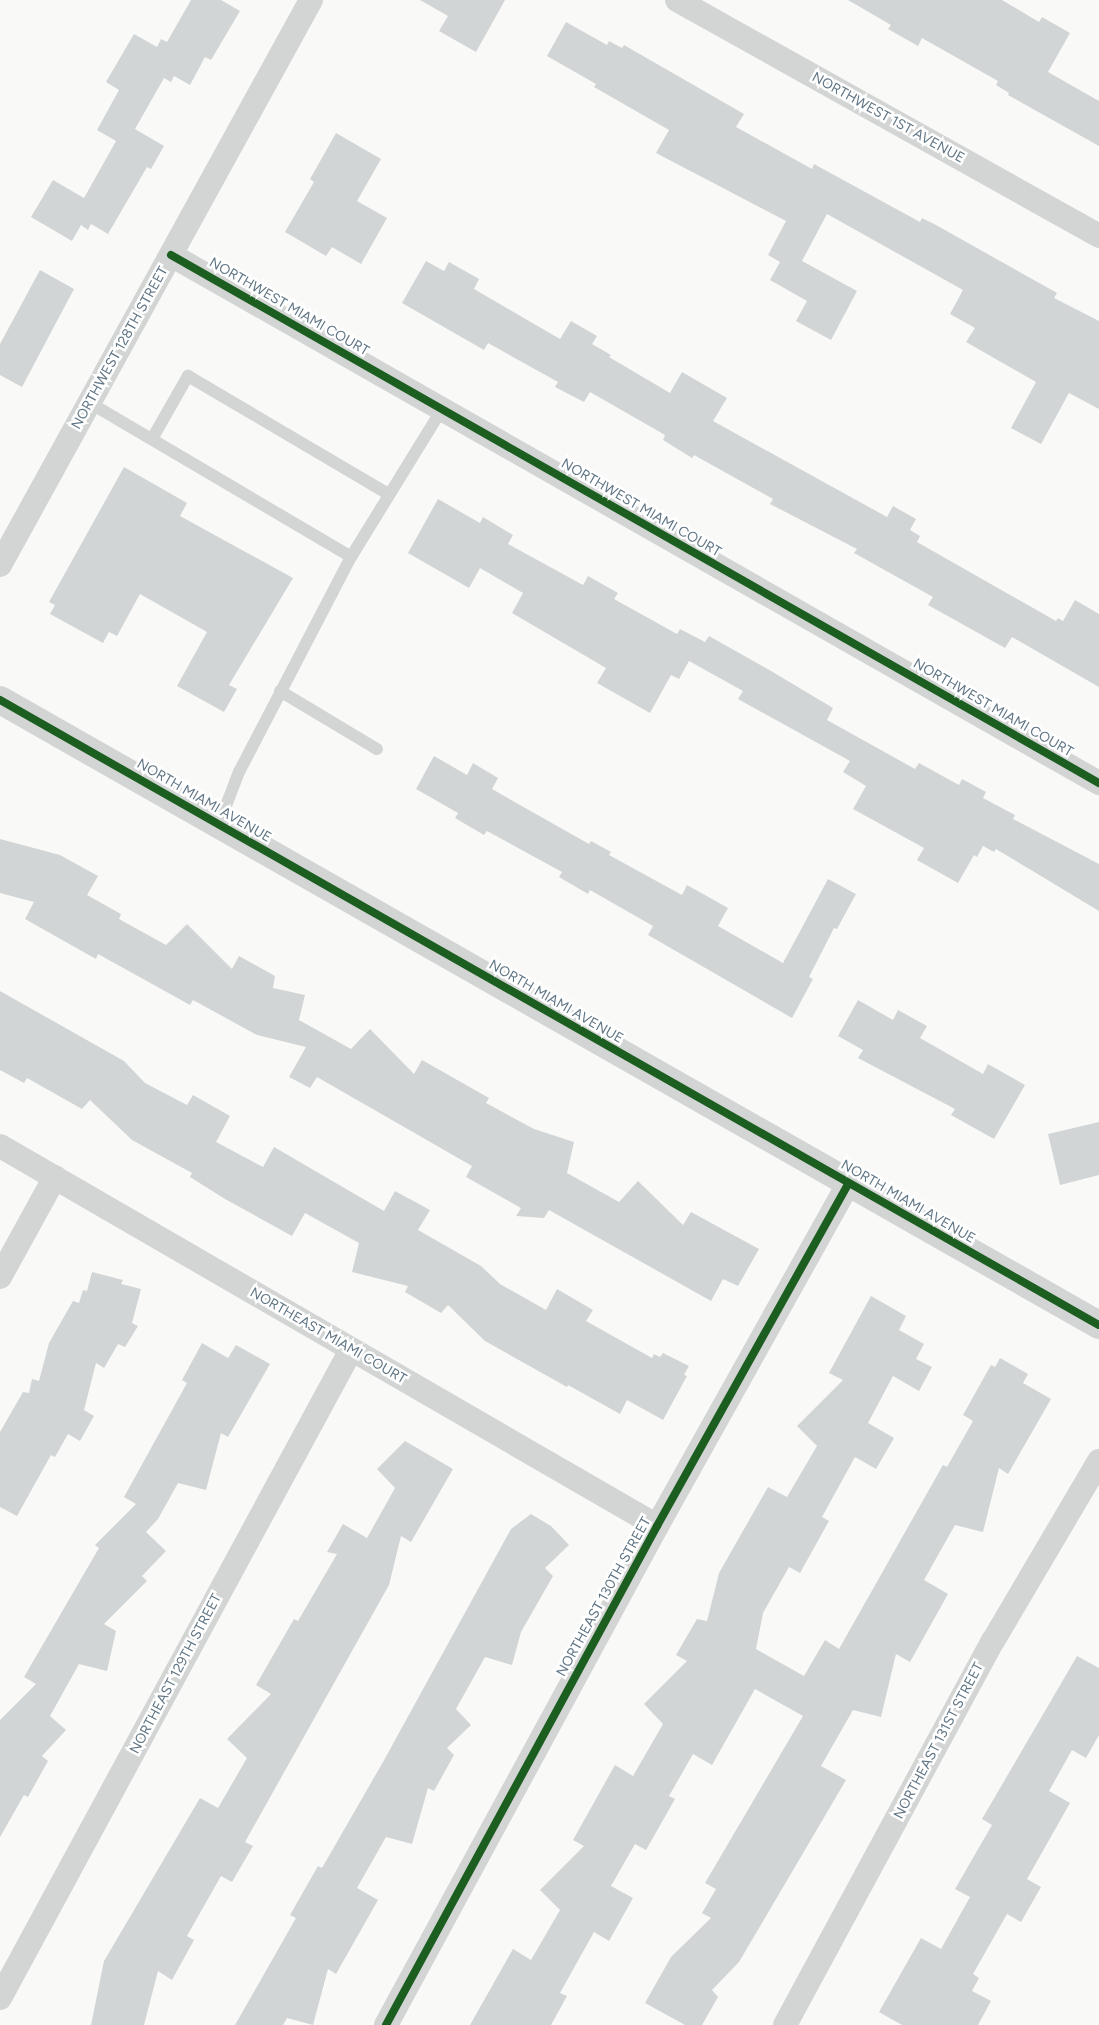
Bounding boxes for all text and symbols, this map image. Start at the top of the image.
street label: NORTHWEST 1ST AVENUE [809,69,967,167]
street label: NORTHWEST MIAMI COURT [206,254,372,360]
street label: NORTHWEST 128TH STREET [68,264,172,432]
street label: NORTHWEST MIAMI COURT [558,455,724,561]
street label: NORTHWEST MIAMI COURT [910,655,1076,761]
street label: NORTH MIAMI AVENUE [134,756,274,846]
street label: NORTH MIAMI AVENUE [486,957,626,1047]
street label: NORTH MIAMI AVENUE [838,1157,978,1247]
street label: NORTHEAST MIAMI COURT [247,1284,409,1388]
street label: NORTHEAST 130TH STREET [553,1514,655,1680]
street label: NORTHEAST 129TH STREET [127,1591,225,1757]
street label: NORTHEAST 131ST STREET [891,1660,987,1822]

